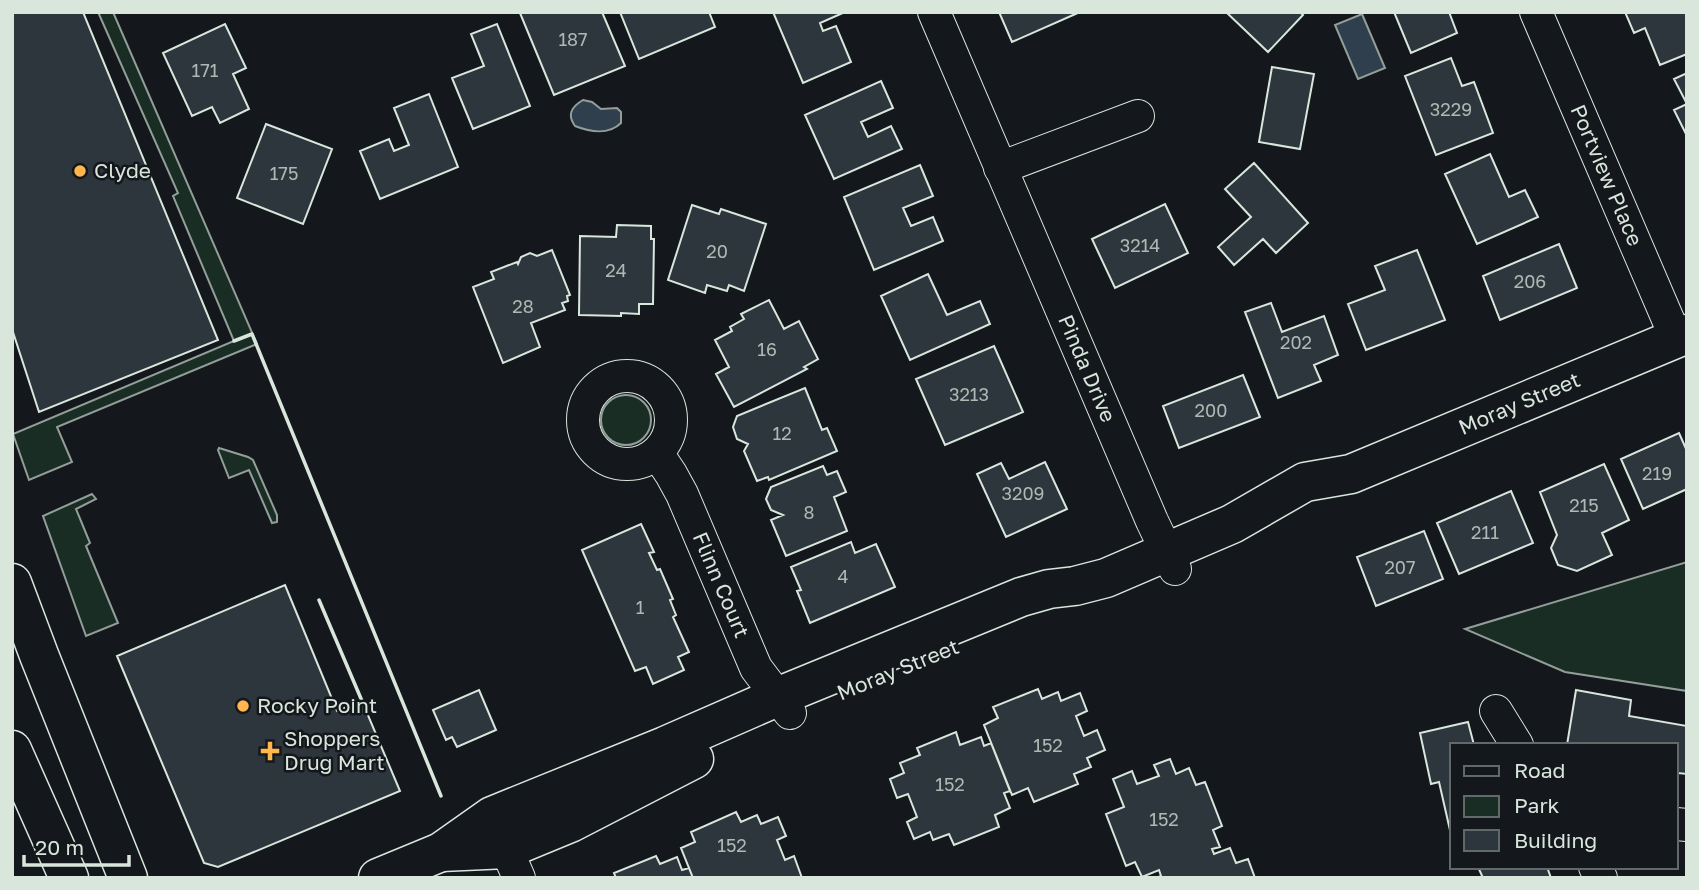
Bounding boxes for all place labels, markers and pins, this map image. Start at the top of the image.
place label: Clyde [94,157,151,183]
marker: Clyde [72,163,88,179]
place label: Rocky Point [257,692,377,718]
marker: Rocky Point [235,698,251,714]
place label: Shoppers Drug Mart [284,725,385,775]
marker: Shoppers Drug Mart [262,743,278,759]

